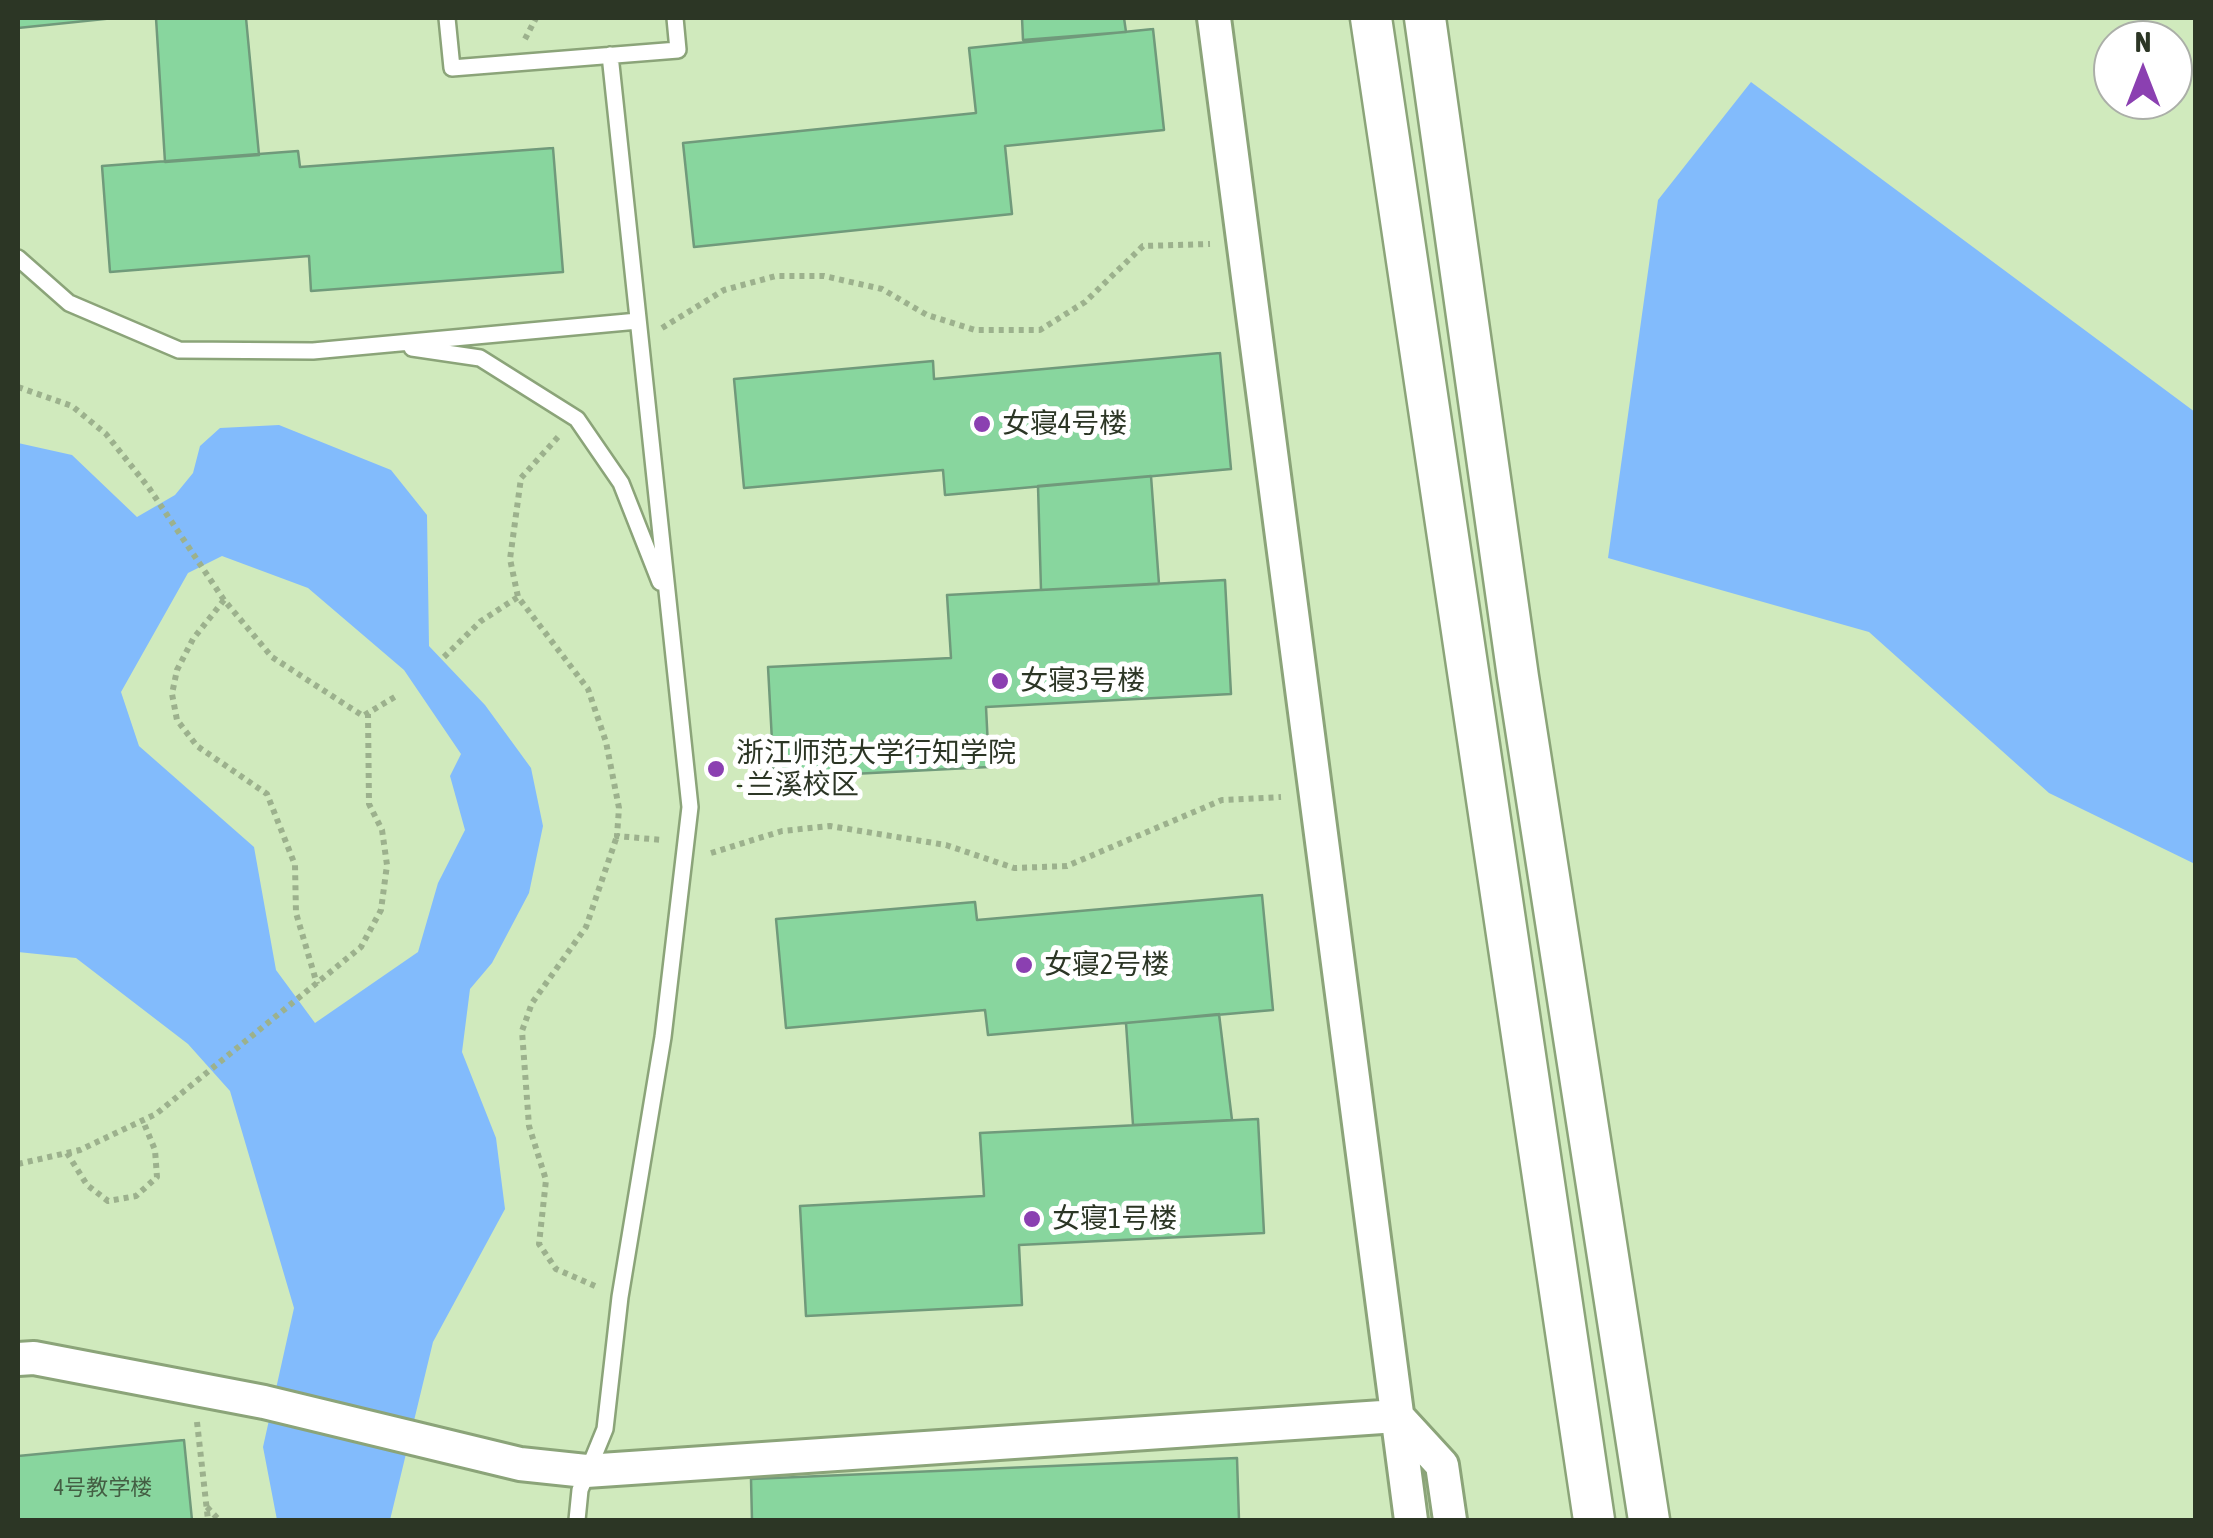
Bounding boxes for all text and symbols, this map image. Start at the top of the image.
north arrow [2093,20,2193,120]
text: N [2135,26,2151,58]
place label: 女寝4号楼 [1002,407,1127,441]
marker: 女寝4号楼 [971,413,993,435]
place label: 女寝3号楼 [1020,664,1145,698]
marker: 女寝3号楼 [989,670,1011,692]
place label: 浙江师范大学行知学院 - 兰溪校区 [736,736,1016,802]
marker: 浙江师范大学行知学院 - 兰溪校区 [705,758,727,780]
place label: 女寝2号楼 [1044,948,1169,982]
marker: 女寝2号楼 [1013,954,1035,976]
place label: 女寝1号楼 [1052,1202,1177,1236]
marker: 女寝1号楼 [1021,1208,1043,1230]
house number: 4号教学楼 [54,1475,152,1501]

